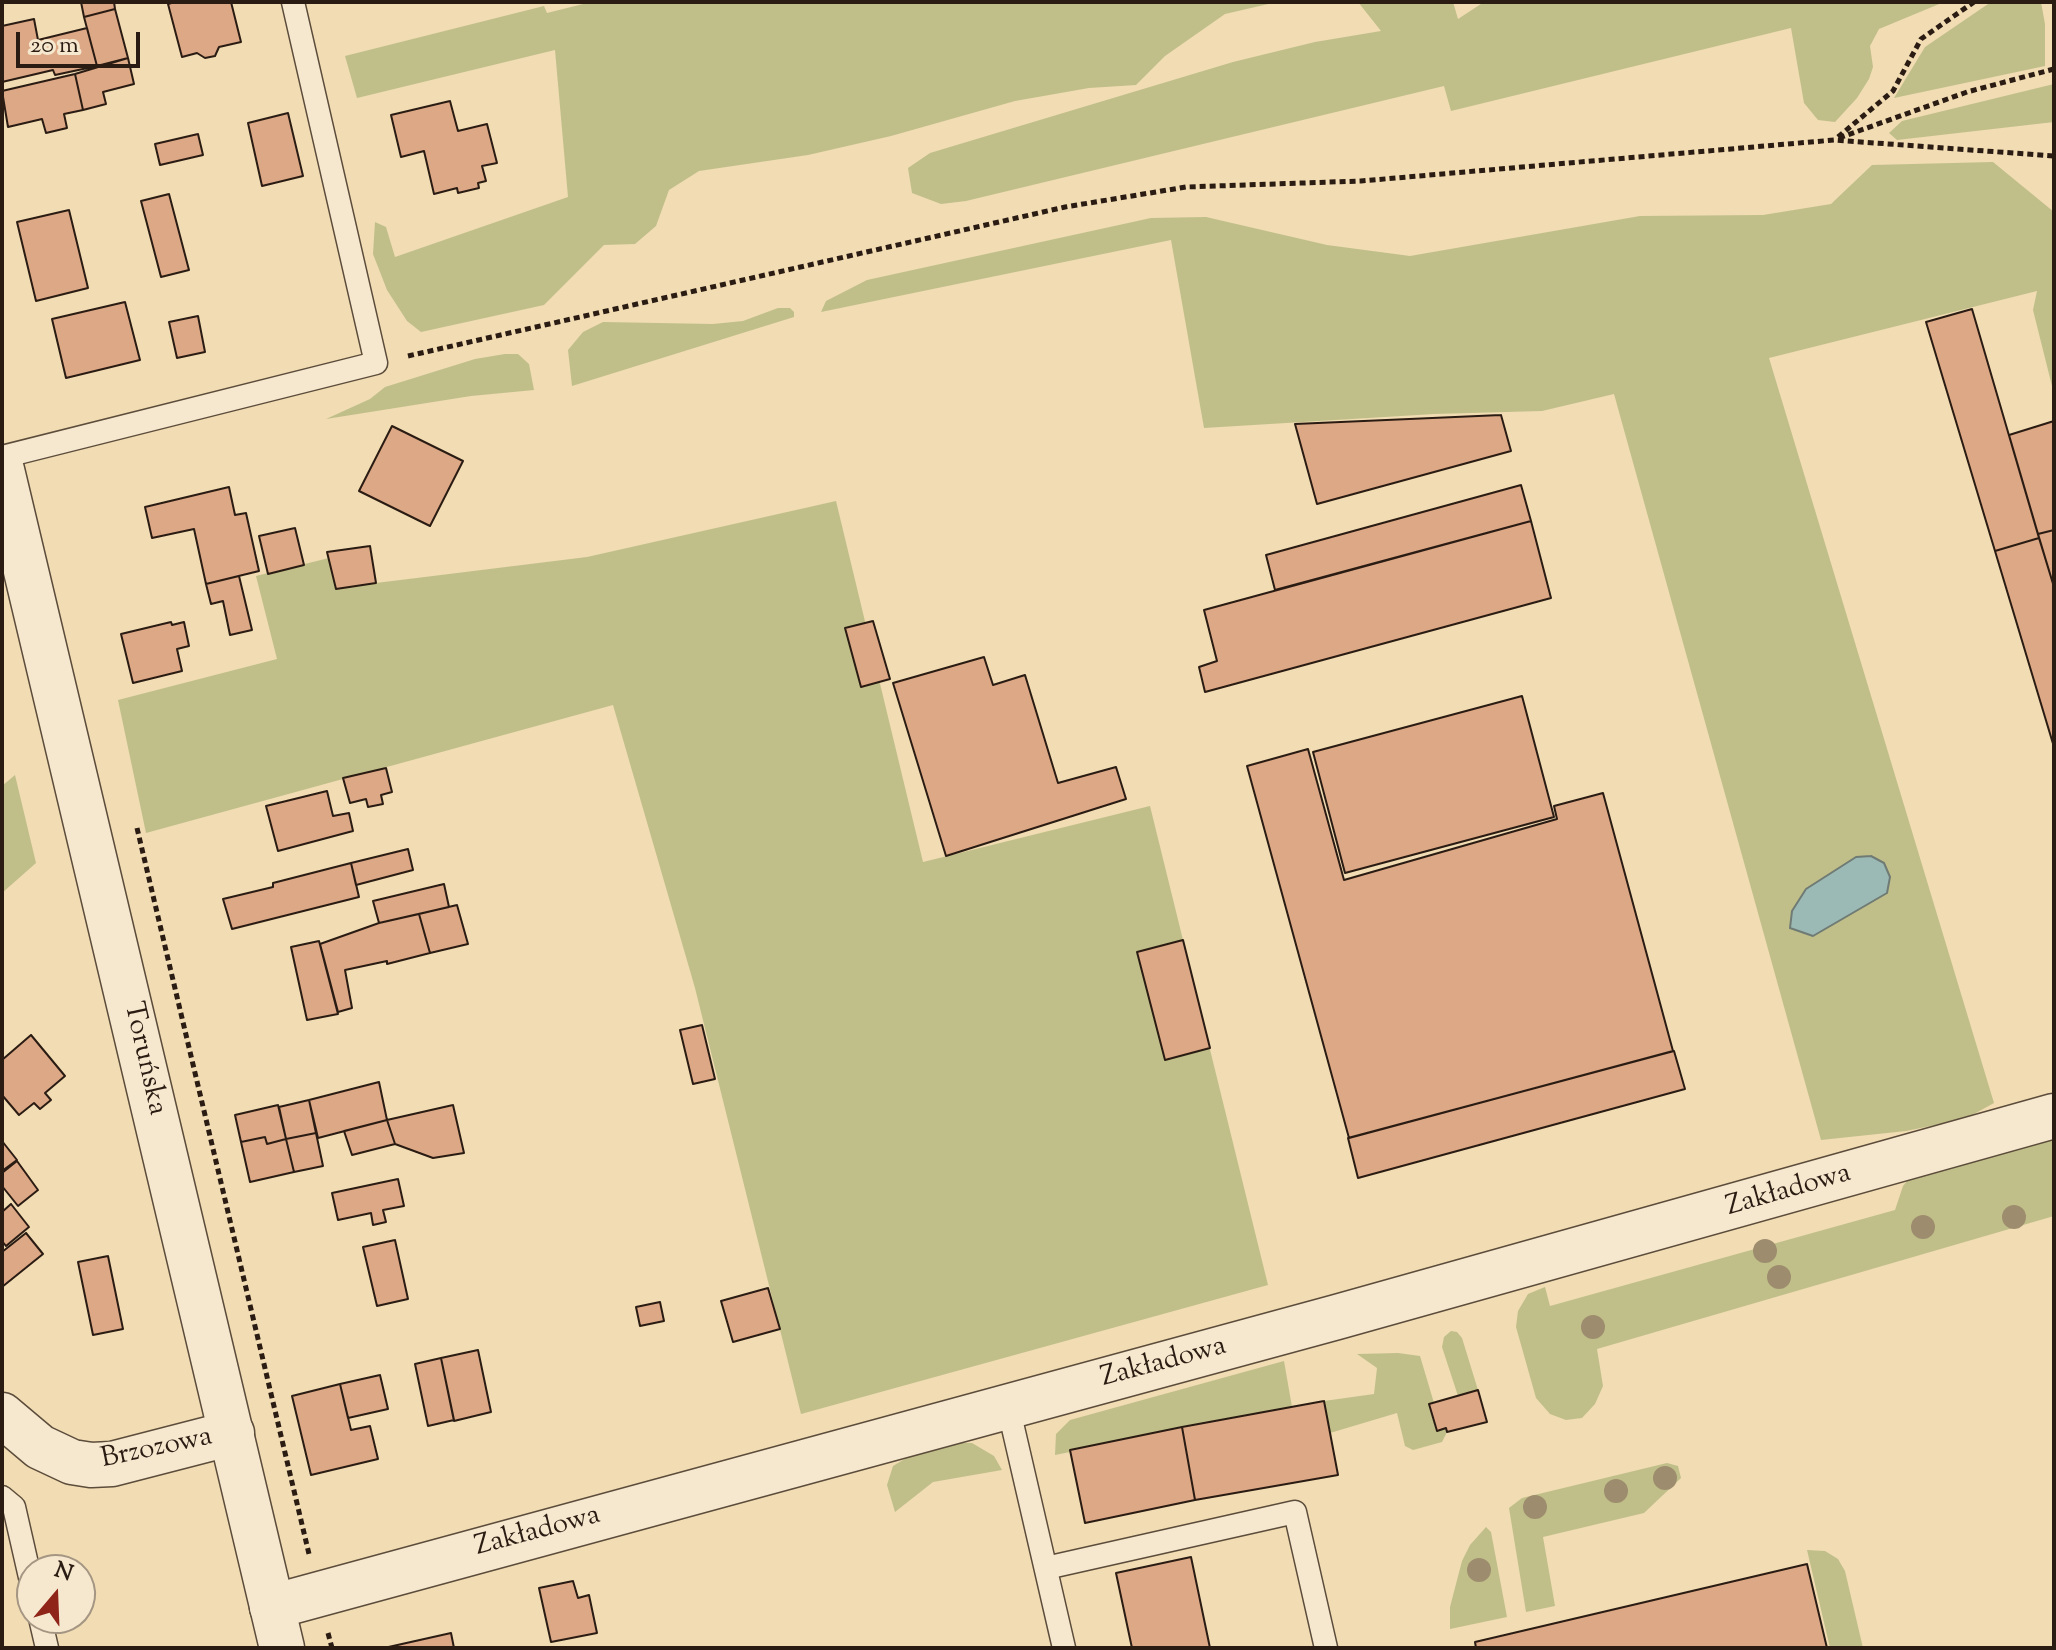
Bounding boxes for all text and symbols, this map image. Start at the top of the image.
scale bar [20,16,144,66]
text: 20 m [30,29,79,63]
street label: Toruńska [114,999,172,1119]
street label: Zakładowa [1723,1158,1855,1226]
street label: Zakładowa [1098,1331,1230,1397]
street label: Brzozowa [98,1422,216,1478]
street label: Zakładowa [472,1500,604,1566]
north arrow [16,1554,96,1634]
text: N [50,1555,77,1591]

